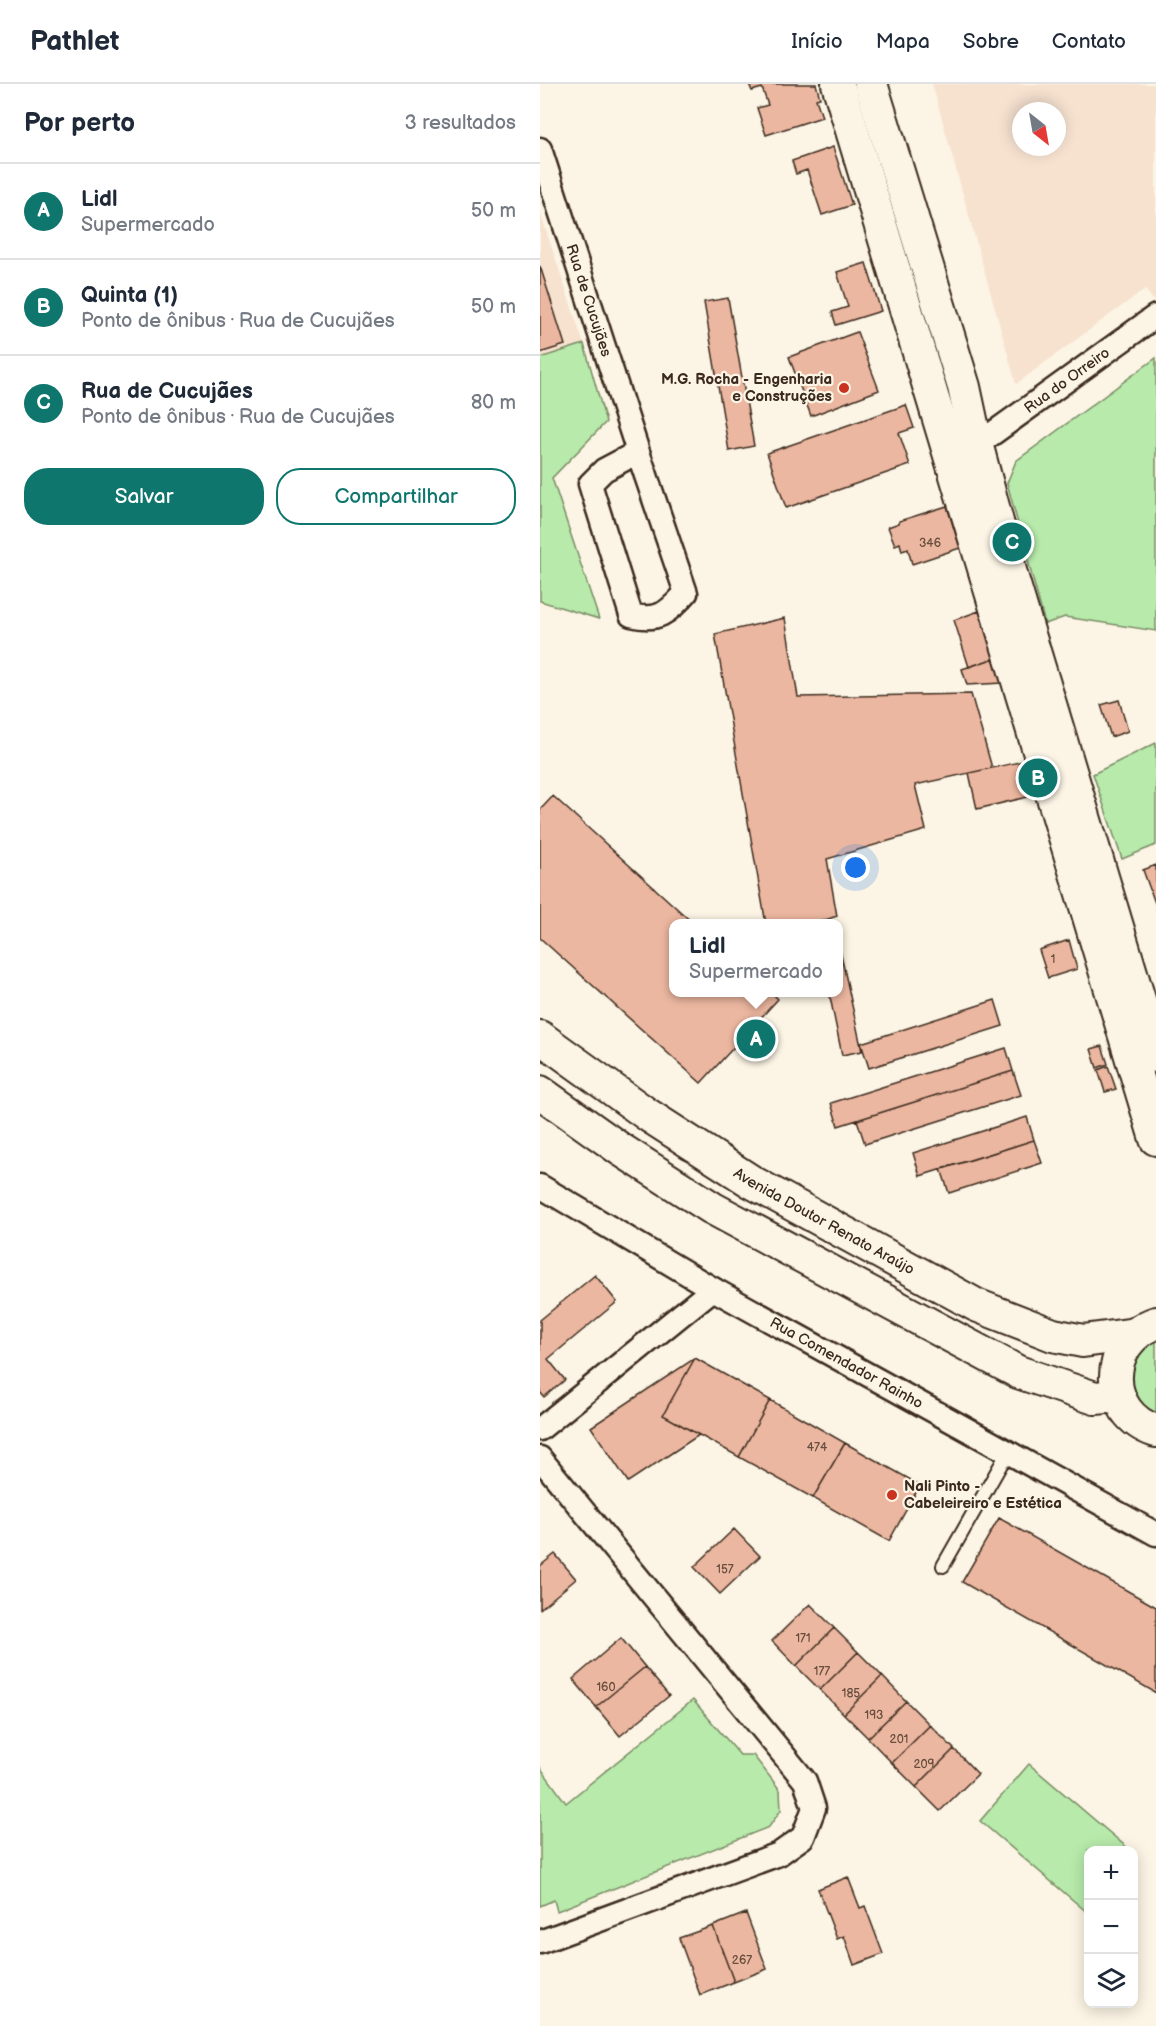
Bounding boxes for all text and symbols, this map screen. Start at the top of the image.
text: Pathlet [30,25,119,58]
text: Início [791,29,843,54]
text: Mapa [876,29,930,54]
text: Sobre [963,29,1019,54]
text: Contato [1052,29,1126,54]
north arrow [1012,102,1066,156]
text: Por perto [24,108,135,139]
text: 3 resultados [405,111,516,135]
text: Lidl [81,186,117,213]
text: A [37,199,50,223]
text: 50 m [471,199,516,223]
text: Supermercado [81,213,215,237]
street label: Rua de Cucujães [562,242,616,359]
text: Quinta (1) [81,282,178,309]
text: B [36,295,51,319]
text: 50 m [471,295,516,319]
text: Ponto de ônibus · Rua de Cucujães [81,309,395,333]
street label: Rua do Orreiro [1020,343,1113,417]
place label: M.G. Rocha - Engenharia e Construções [661,370,832,406]
text: Rua de Cucujães [81,378,253,405]
marker: M.G. Rocha - Engenharia e Construções [837,381,851,395]
text: C [36,391,51,415]
text: 80 m [471,391,516,415]
text: Ponto de ônibus · Rua de Cucujães [81,405,395,429]
button: Salvar [24,468,264,525]
button: Compartilhar [276,468,516,525]
pin: C [992,520,1032,564]
house number: 346 [919,536,941,551]
pin: B [1018,756,1058,800]
your location [841,853,870,882]
popup [669,919,843,997]
text: Lidl [689,933,725,960]
house number: 1 [1051,952,1055,967]
text: Supermercado [689,960,823,984]
pin: A [736,1016,776,1062]
street label: Avenida Doutor Renato Araújo [730,1163,918,1279]
street label: Rua Comendador Rainho [767,1313,927,1413]
house number: 474 [807,1440,828,1455]
place label: Nali Pinto - Cabeleireiro e Estética [904,1477,1062,1513]
marker: Nali Pinto - Cabeleireiro e Estética [885,1488,899,1502]
house number: 157 [716,1562,734,1577]
house number: 171 [795,1631,811,1646]
house number: 177 [814,1664,830,1679]
house number: 160 [596,1680,616,1695]
house number: 185 [842,1686,860,1701]
house number: 193 [865,1708,883,1723]
house number: 201 [890,1732,908,1747]
house number: 209 [913,1757,935,1772]
map controls [1084,1846,1138,2008]
button: + [1084,1846,1138,1900]
button: − [1084,1900,1138,1954]
house number: 267 [732,1953,752,1968]
button: layers [1084,1954,1138,2008]

